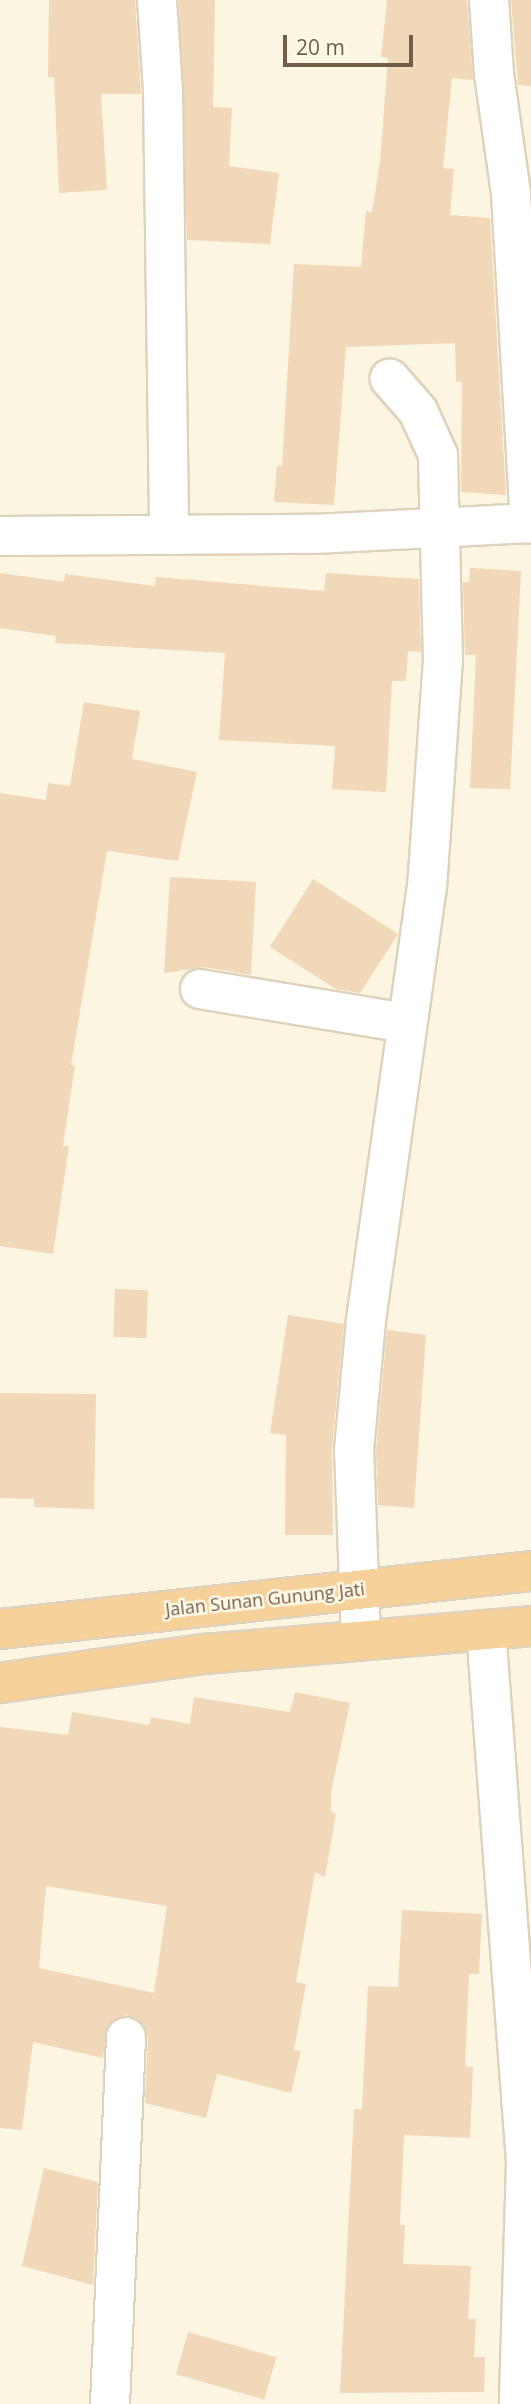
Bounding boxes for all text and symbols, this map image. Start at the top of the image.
scale bar [286,21,416,65]
text: 20 m [296,33,345,61]
street label: Jalan Sunan Gunung Jati [164,1578,366,1620]

